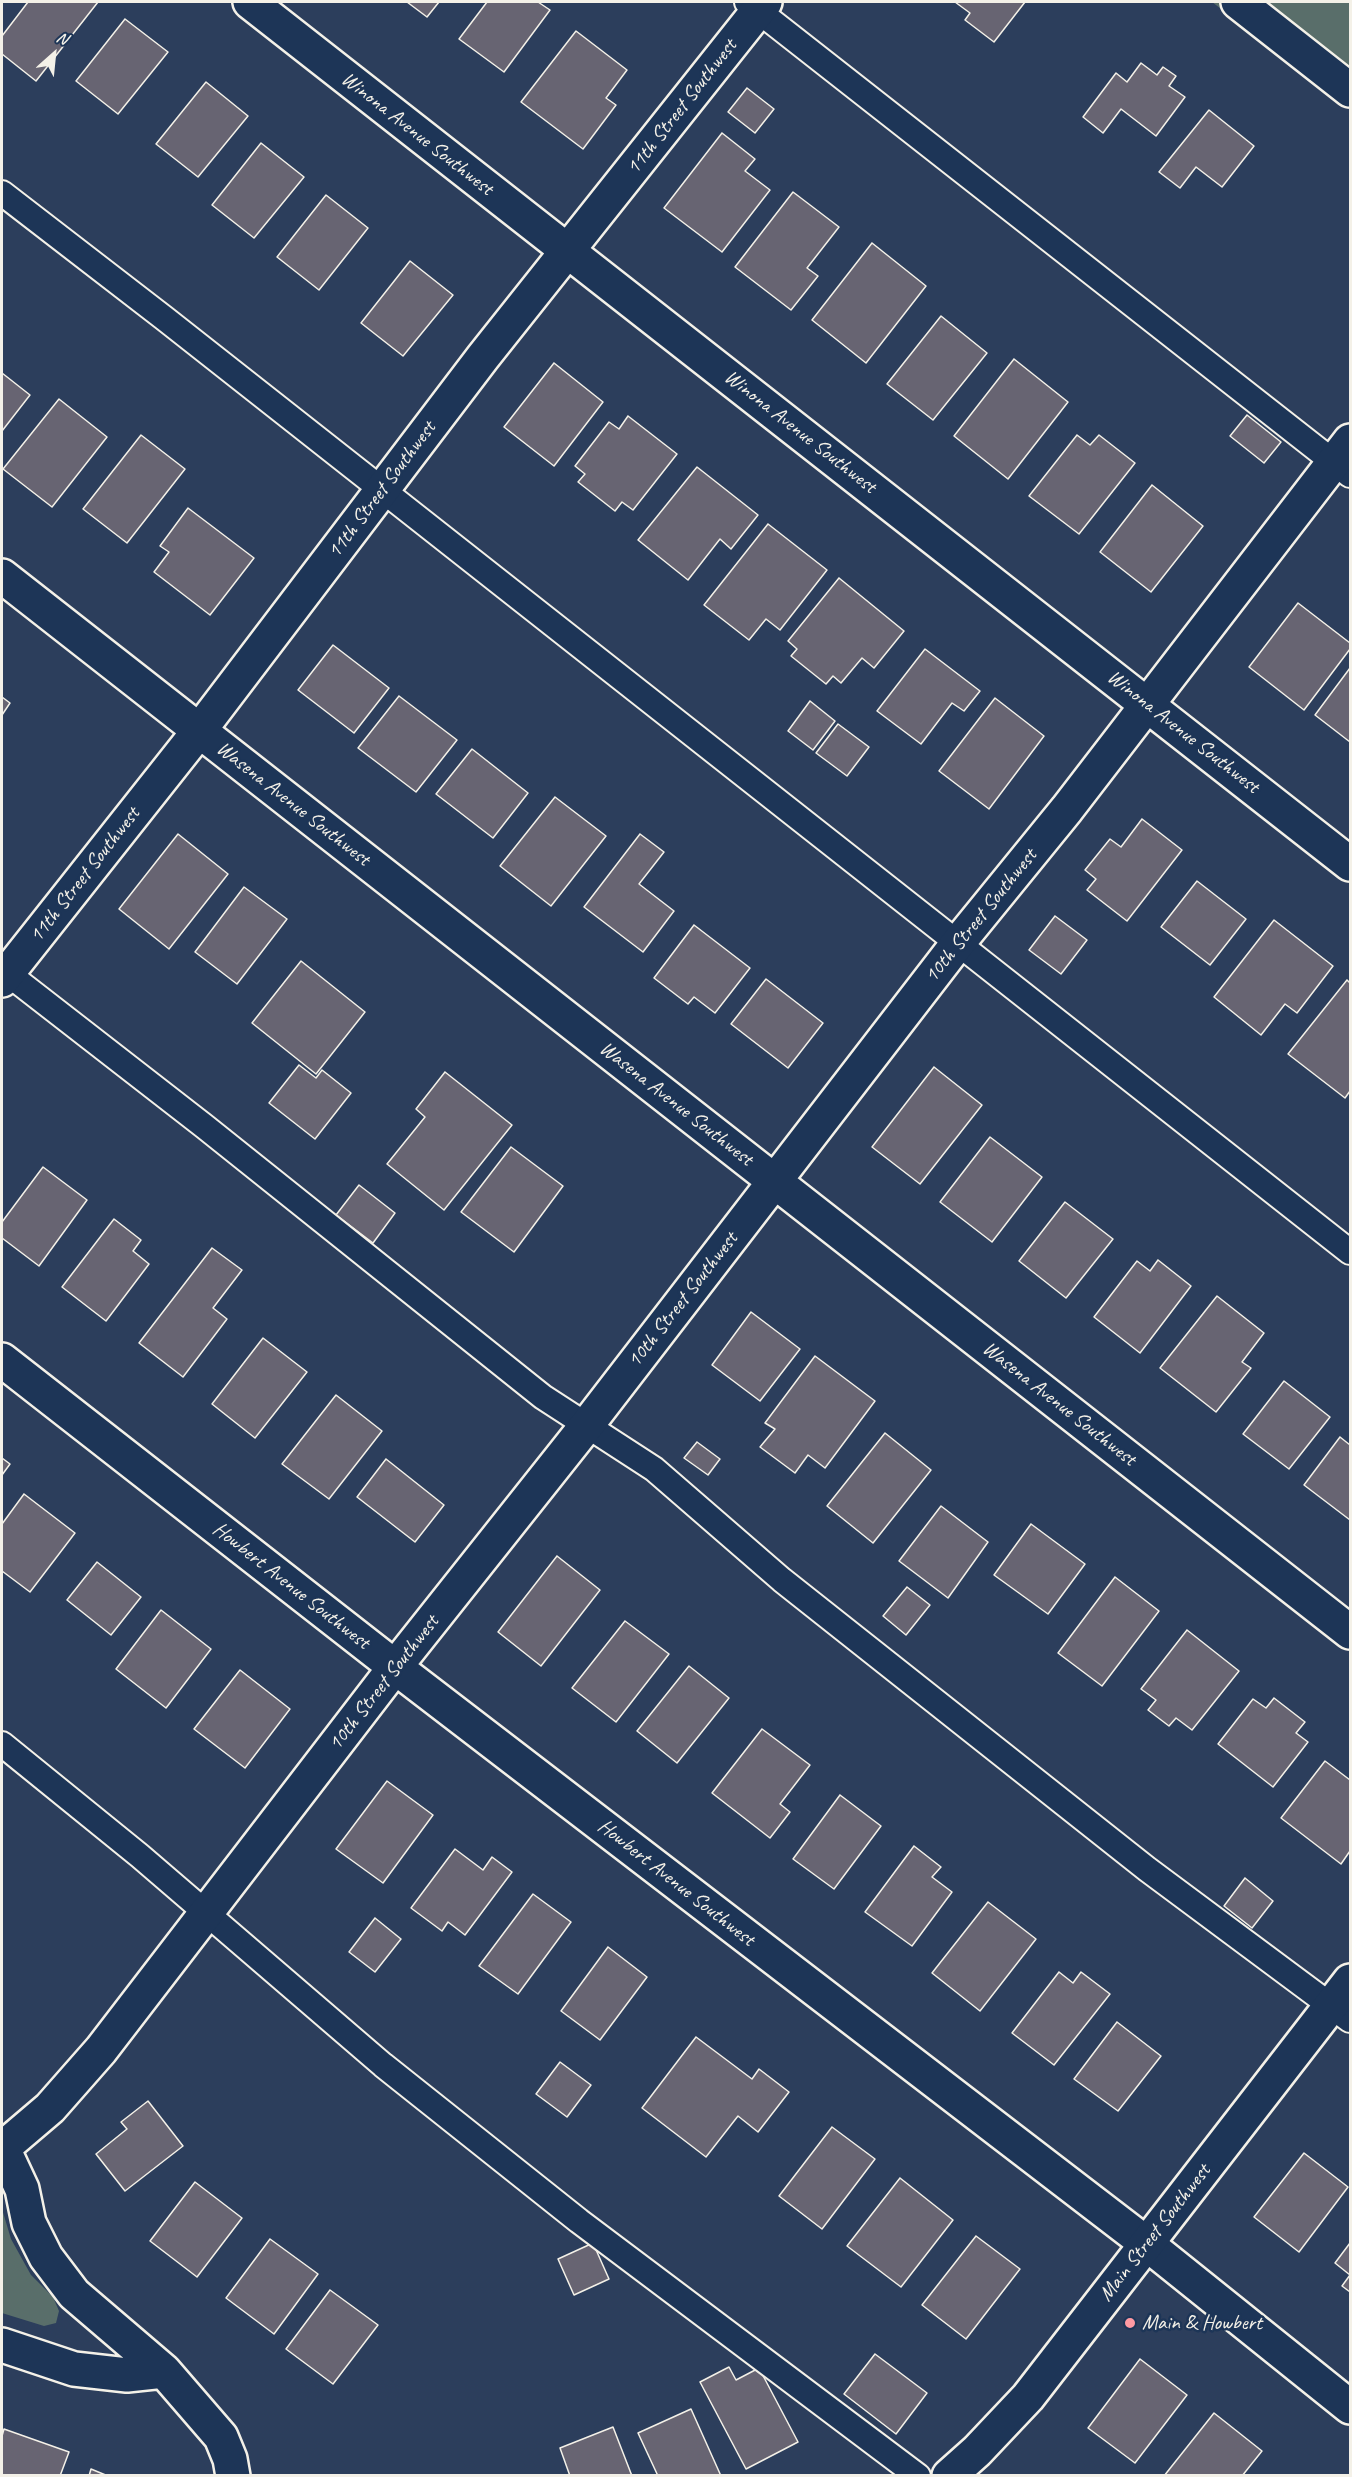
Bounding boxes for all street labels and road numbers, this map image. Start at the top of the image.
street label: 11th Street Southwest [621,34,743,180]
street label: Winona Avenue Southwest [336,67,498,201]
street label: Winona Avenue Southwest [719,365,881,499]
street label: 11th Street Southwest [322,417,442,563]
street label: Winona Avenue Southwest [1102,665,1264,799]
street label: Wasena Avenue Southwest [211,736,375,872]
street label: 11th Street Southwest [24,802,146,948]
street label: 10th Street Southwest [919,844,1043,988]
street label: Wasena Avenue Southwest [594,1036,758,1172]
street label: 10th Street Southwest [622,1227,744,1373]
street label: Wasena Avenue Southwest [977,1336,1141,1472]
street label: Howbert Avenue Southwest [208,1517,374,1655]
street label: 10th Street Southwest [323,1610,445,1756]
street label: Howbert Avenue Southwest [593,1814,759,1952]
street label: Main Street Southwest [1094,2159,1216,2307]

